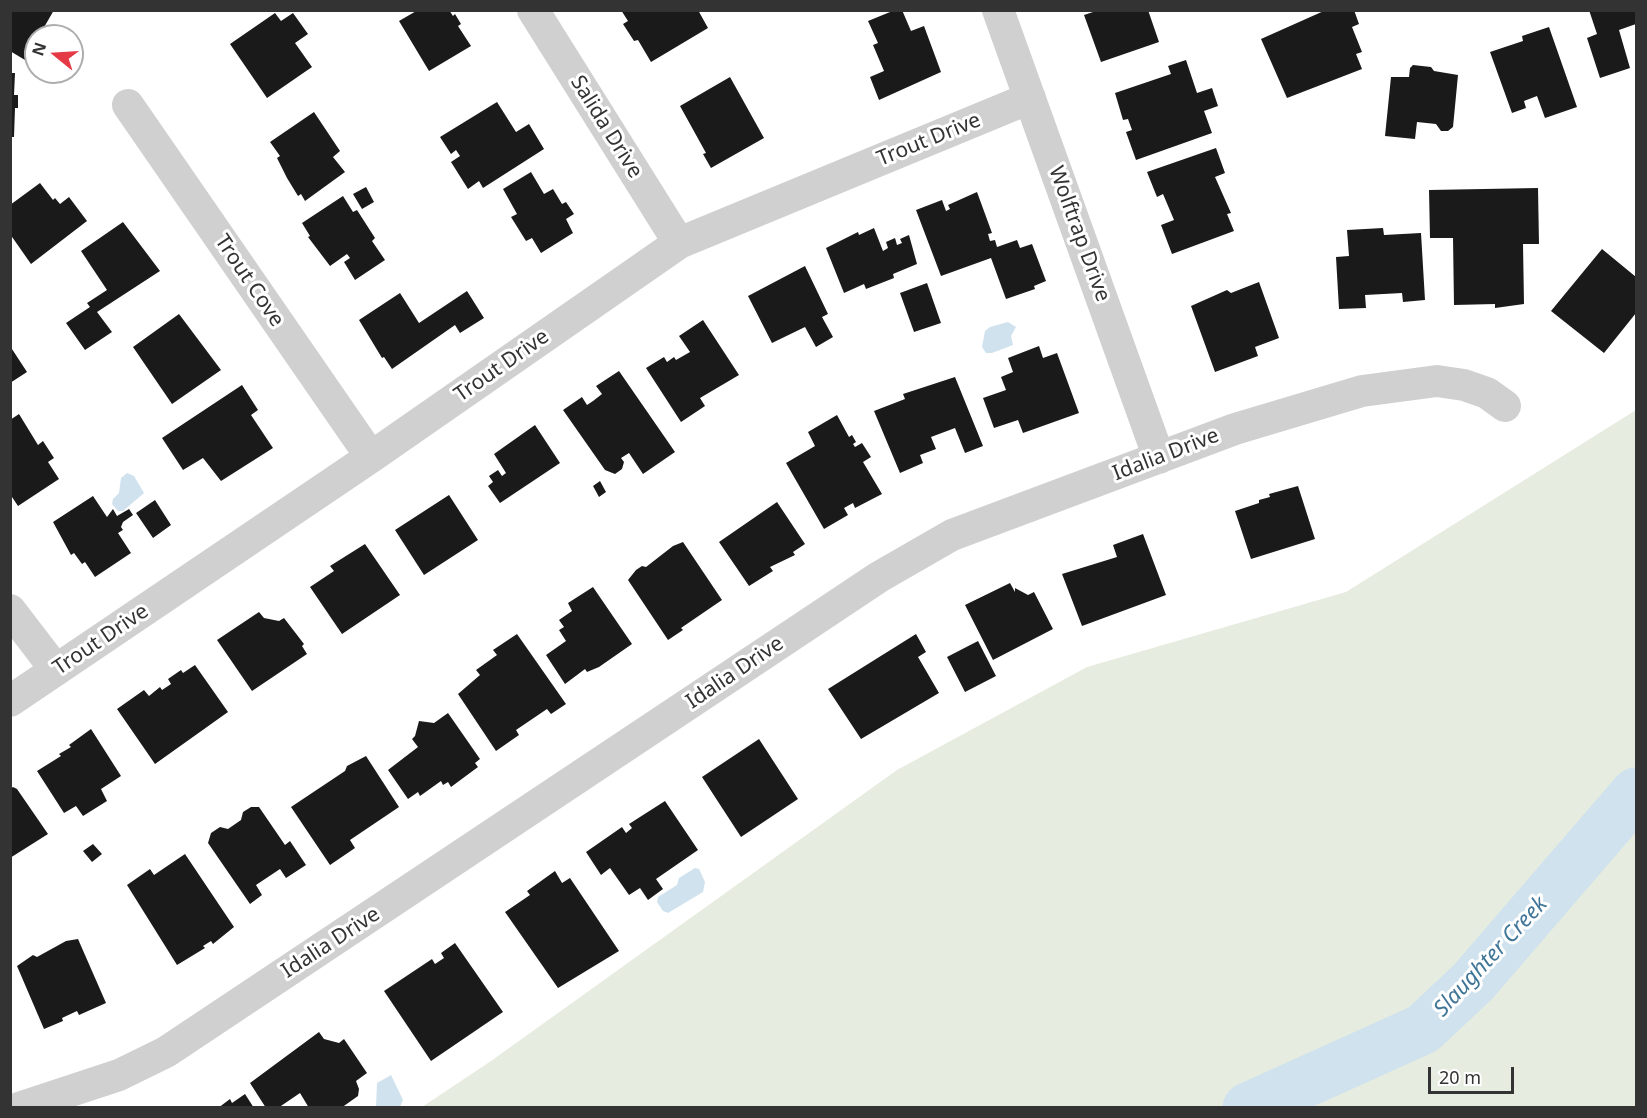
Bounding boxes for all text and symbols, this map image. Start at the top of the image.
north arrow [24,24,84,84]
text: N [26,39,51,59]
street label: Salida Drive [565,71,647,183]
street label: Trout Drive [874,108,984,172]
street label: Wolftrap Drive [1043,163,1115,305]
street label: Trout Cove [209,230,289,332]
street label: Trout Drive [450,324,554,408]
street label: Idalia Drive [1109,423,1223,487]
street label: Trout Drive [49,599,153,681]
street label: Idalia Drive [682,631,788,715]
water label: Slaughter Creek [1429,892,1553,1022]
street label: Idalia Drive [277,902,385,984]
scale bar [1431,1055,1516,1093]
text: 20 m [1439,1065,1481,1089]

